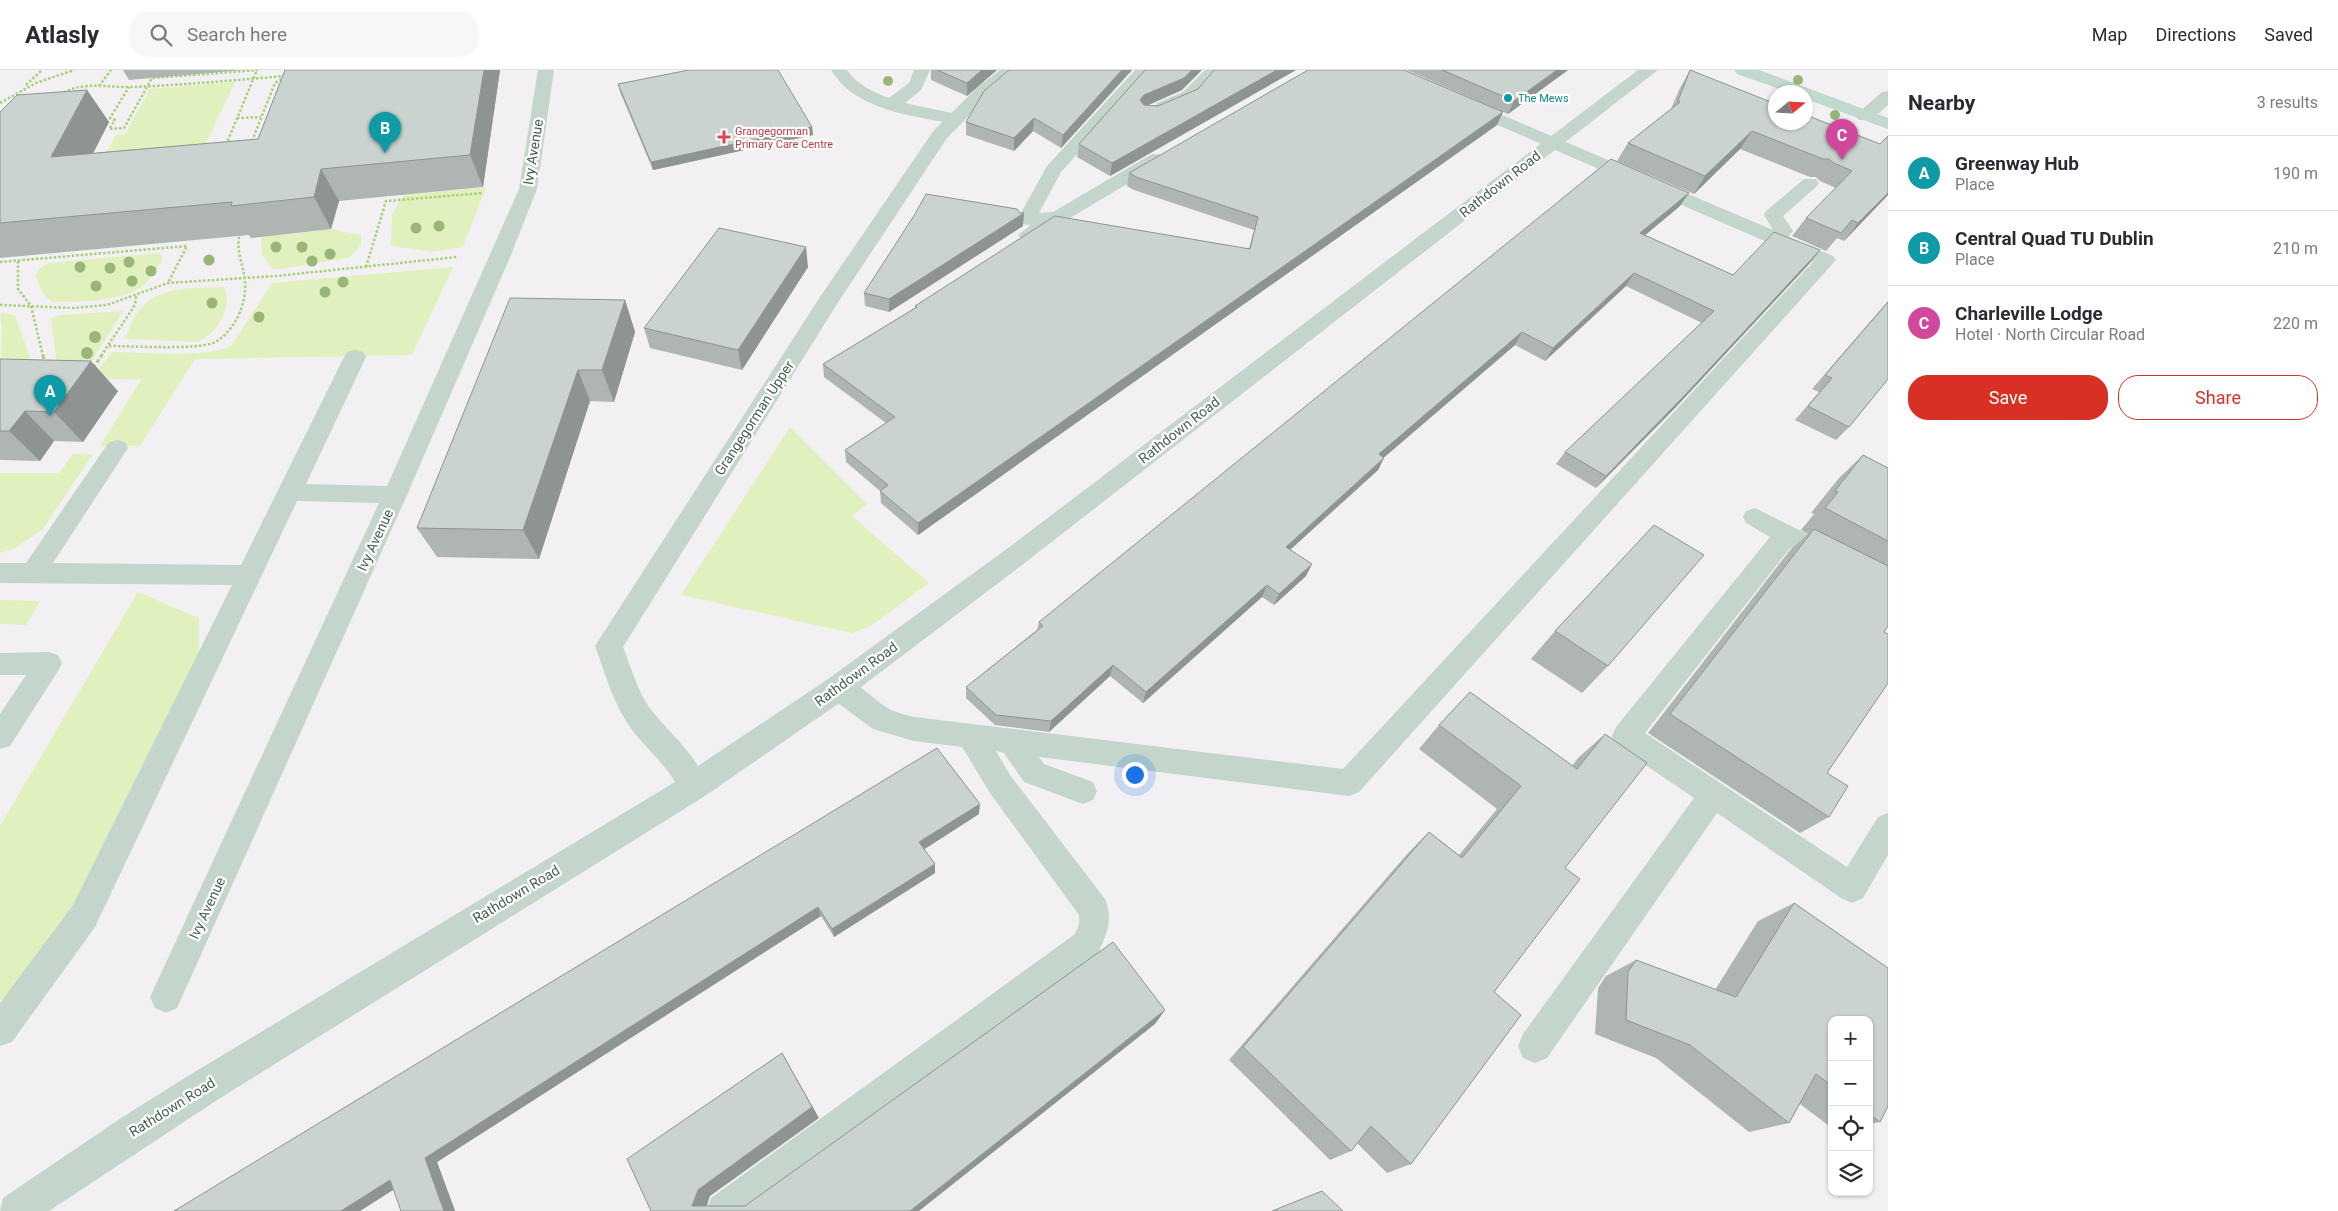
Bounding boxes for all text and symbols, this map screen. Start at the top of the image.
search box [129,12,479,57]
text: Atlasly [25,21,99,49]
icon: search [147,21,175,49]
text: Search here [187,23,287,46]
text: Map [2092,24,2127,45]
text: Directions [2155,24,2236,45]
text: Saved [2264,24,2313,45]
north arrow [1768,85,1813,130]
text: Nearby [1908,91,1975,115]
marker: The Mews [1502,92,1514,104]
place label: The Mews [1518,92,1569,105]
text: 3 results [2257,93,2318,112]
pin: B [369,112,401,153]
street label: Ivy Avenue [520,118,546,186]
pin: C [1826,119,1858,160]
place label: Grangegorman Primary Care Centre [735,125,833,151]
marker: Grangegorman Primary Care Centre [717,130,731,144]
street label: Rathdown Road [1456,147,1544,221]
text: Greenway Hub [1955,152,2079,175]
text: A [1919,164,1929,183]
text: 190 m [2273,164,2318,183]
text: Place [1955,175,1995,194]
text: Central Quad TU Dublin [1955,227,2154,250]
text: B [1919,239,1929,258]
text: 210 m [2273,239,2318,258]
text: Place [1955,250,1995,269]
text: Charleville Lodge [1955,302,2103,325]
text: C [1919,314,1929,333]
text: 220 m [2273,314,2318,333]
text: Hotel · North Circular Road [1955,325,2145,344]
street label: Grangegorman Upper [711,358,797,478]
pin: A [34,375,66,416]
button: Save [1908,375,2108,420]
button: Share [2118,375,2318,420]
street label: Rathdown Road [1135,393,1223,467]
street label: Ivy Avenue [354,506,396,574]
street label: Rathdown Road [812,639,900,709]
your location [1122,762,1148,788]
street label: Rathdown Road [470,862,562,926]
street label: Ivy Avenue [186,874,228,942]
map controls [1828,1016,1873,1196]
button: + [1828,1016,1873,1061]
button: − [1828,1061,1873,1106]
street label: Rathdown Road [126,1074,218,1140]
button: locate [1828,1106,1873,1151]
button: layers [1828,1151,1873,1196]

